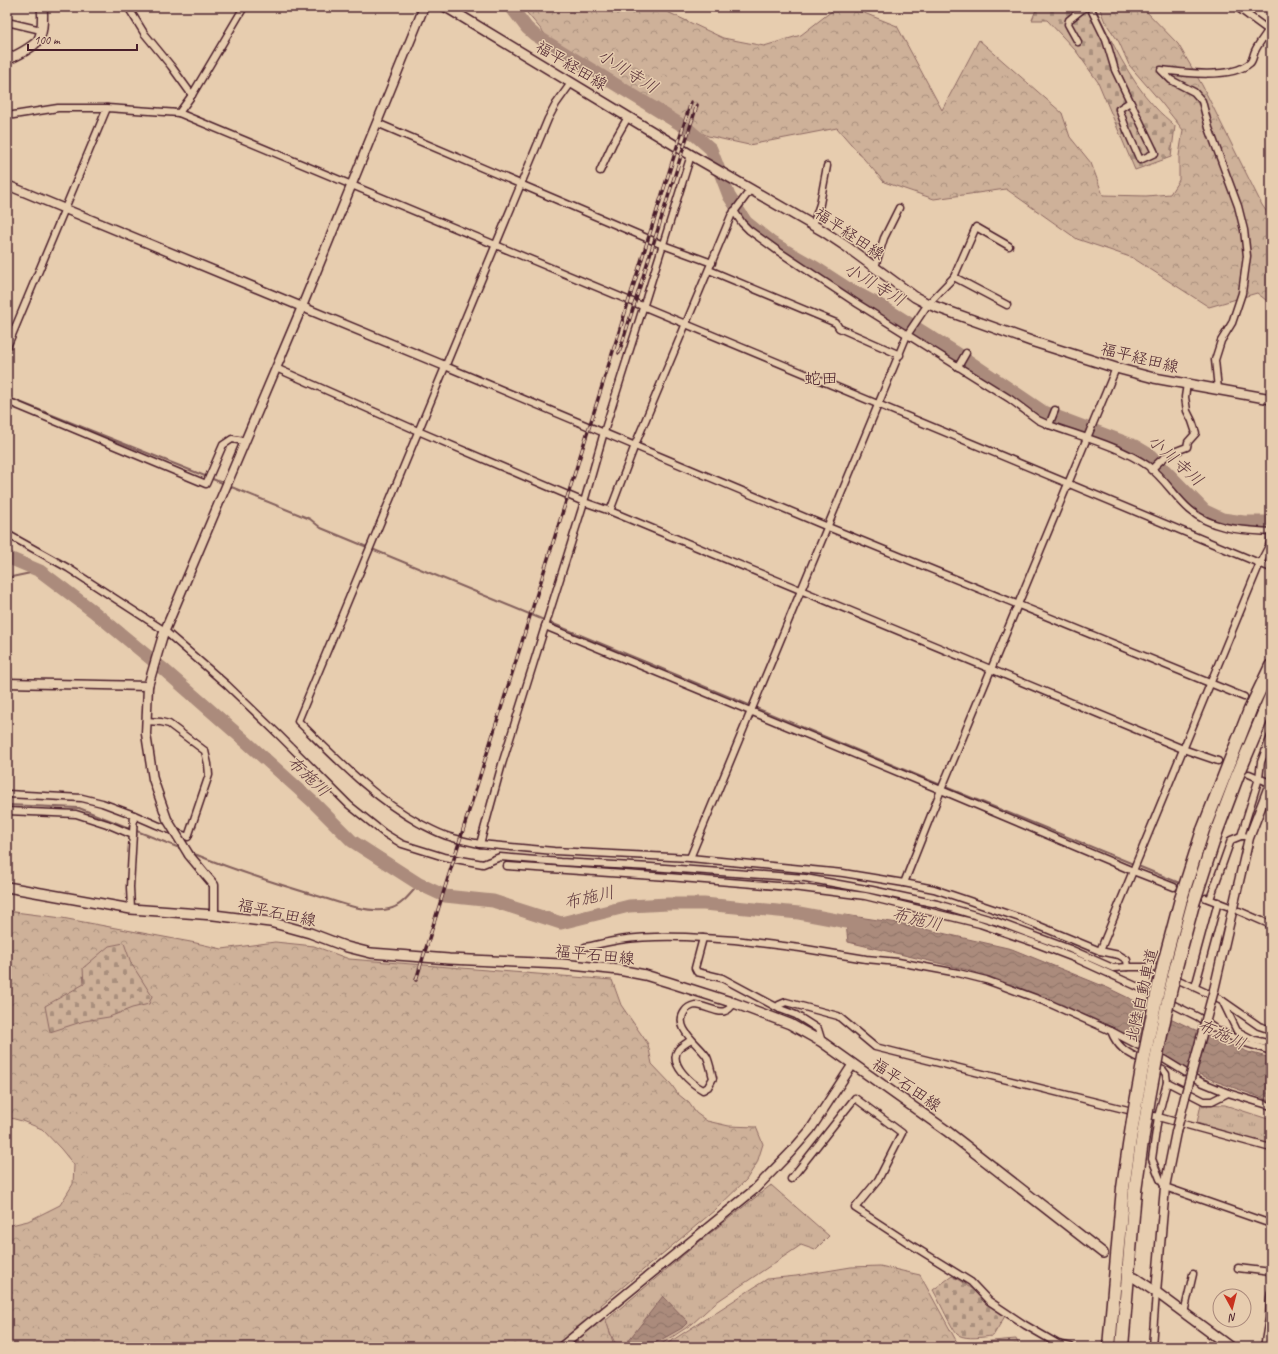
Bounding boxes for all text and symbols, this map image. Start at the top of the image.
scale bar [28,26,137,52]
text: 100 m [34,32,61,48]
street label: 福平経田線 [532,37,611,95]
water label: 小川寺川 [593,45,662,98]
street label: 福平経田線 [811,203,888,264]
water label: 小川寺川 [840,258,909,311]
street label: 福平経田線 [1099,339,1181,377]
district label: 蛇田 [804,368,838,389]
water label: 小川寺川 [1143,430,1208,491]
water label: 布施川 [283,751,334,801]
water label: 布施川 [562,882,616,913]
street label: 福平石田線 [236,895,318,931]
water label: 布施川 [890,904,944,935]
street label: 福平石田線 [554,941,636,969]
street label: 北陸自動車道 [1121,946,1163,1044]
water label: 布施川 [1194,1014,1249,1054]
street label: 福平石田線 [868,1054,945,1116]
north arrow [1212,1288,1252,1328]
text: N [1227,1311,1237,1326]

